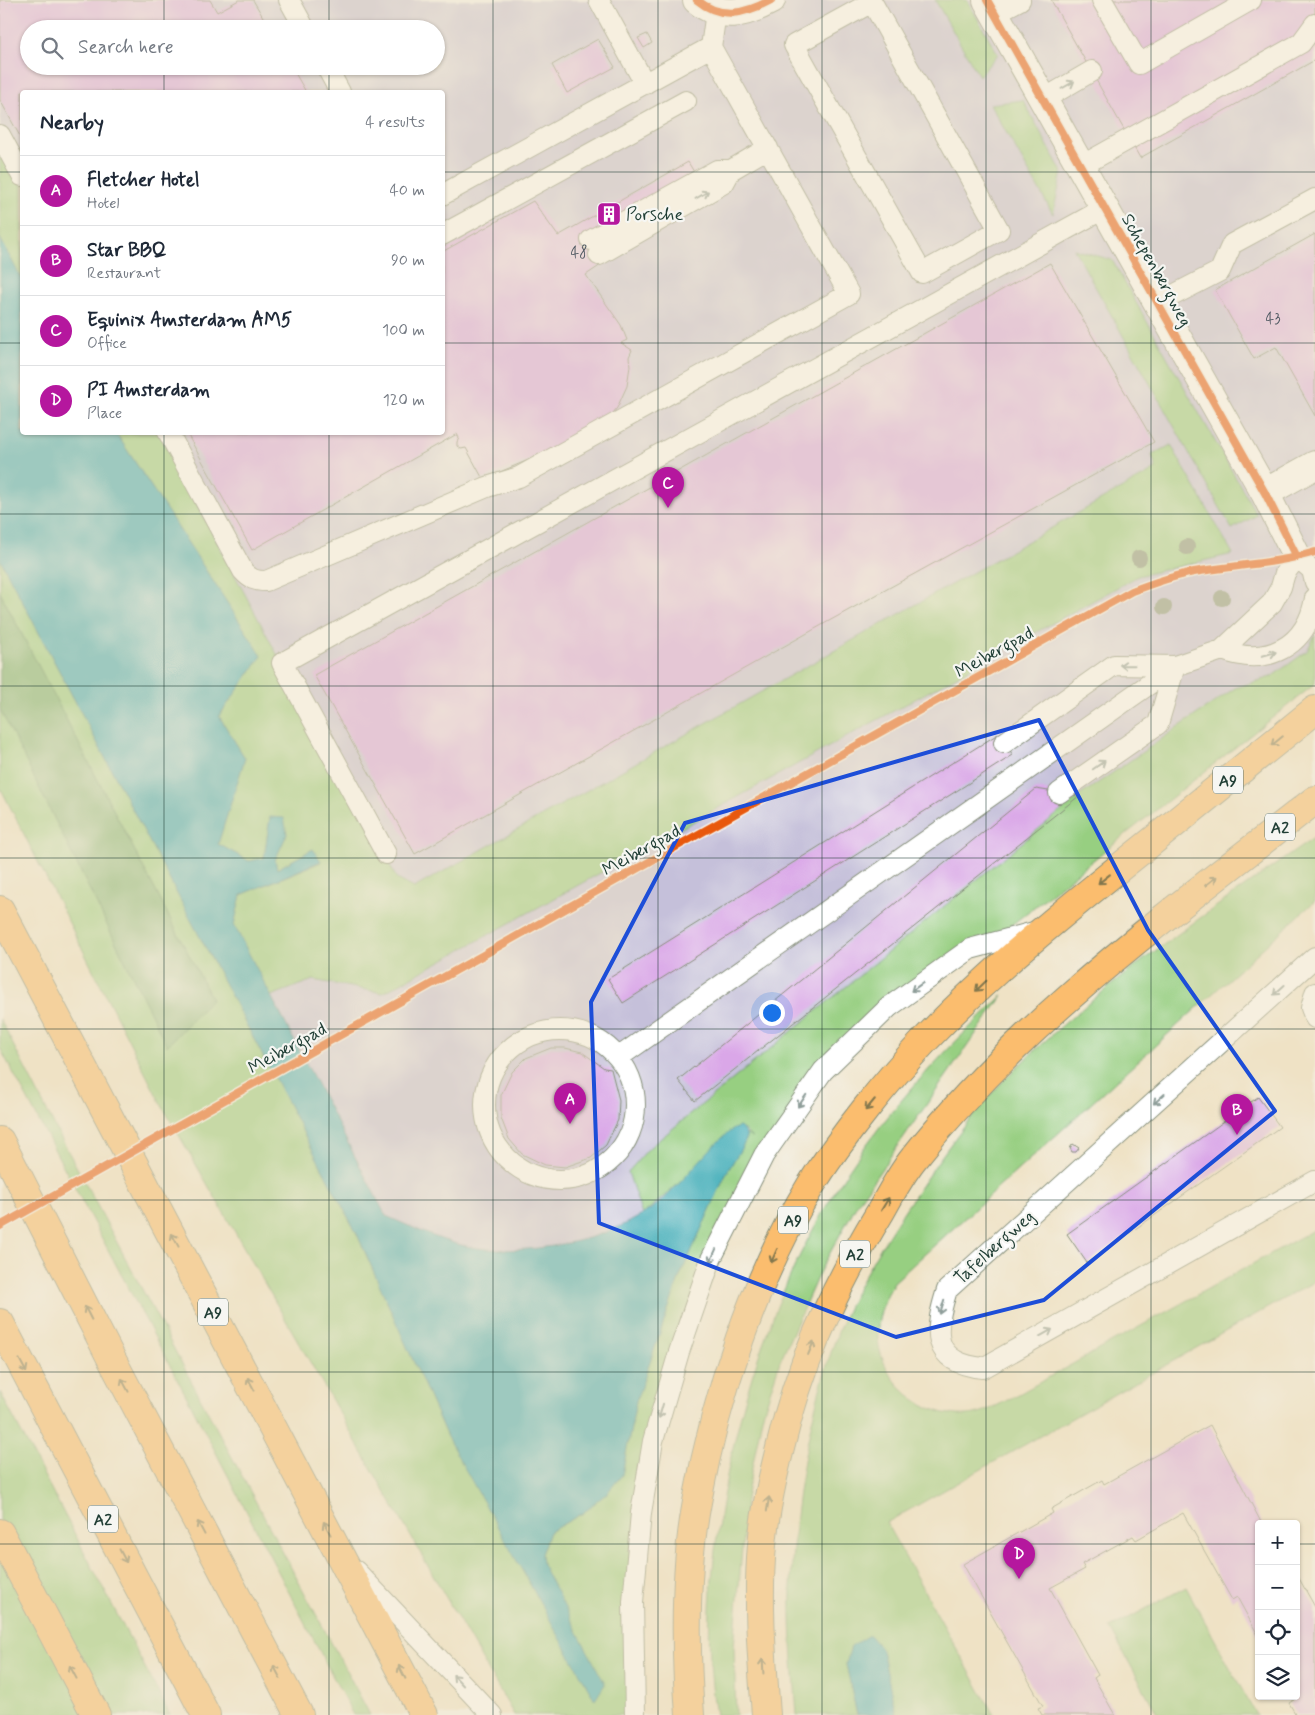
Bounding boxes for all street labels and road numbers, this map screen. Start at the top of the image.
street label: Schepenbergweg [1113,209,1197,333]
street label: Meibergpad [951,621,1039,686]
road number: A9 [1213,766,1243,794]
road number: A2 [1265,814,1295,840]
street label: Meibergpad [598,819,686,884]
street label: Meibergpad [244,1017,332,1082]
street label: Tafelbergweg [949,1205,1042,1292]
road number: A9 [778,1206,808,1234]
road number: A2 [840,1240,870,1268]
road number: A9 [198,1298,228,1325]
road number: A2 [88,1506,118,1532]

